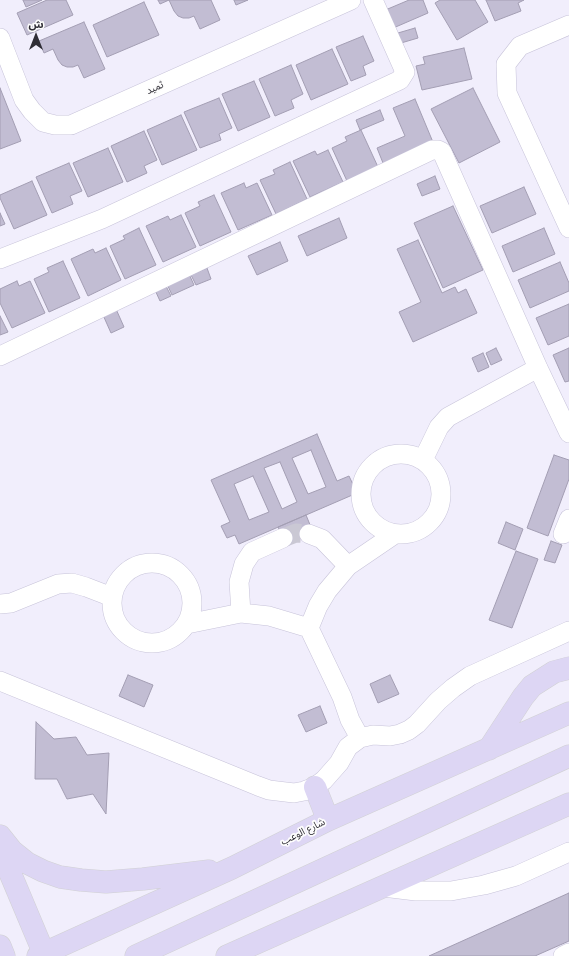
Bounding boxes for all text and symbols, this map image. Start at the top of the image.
north arrow [16,16,56,56]
text: ش [28,18,44,30]
street label: ثميد [144,79,166,97]
street label: شارع الوعب [279,816,327,848]

